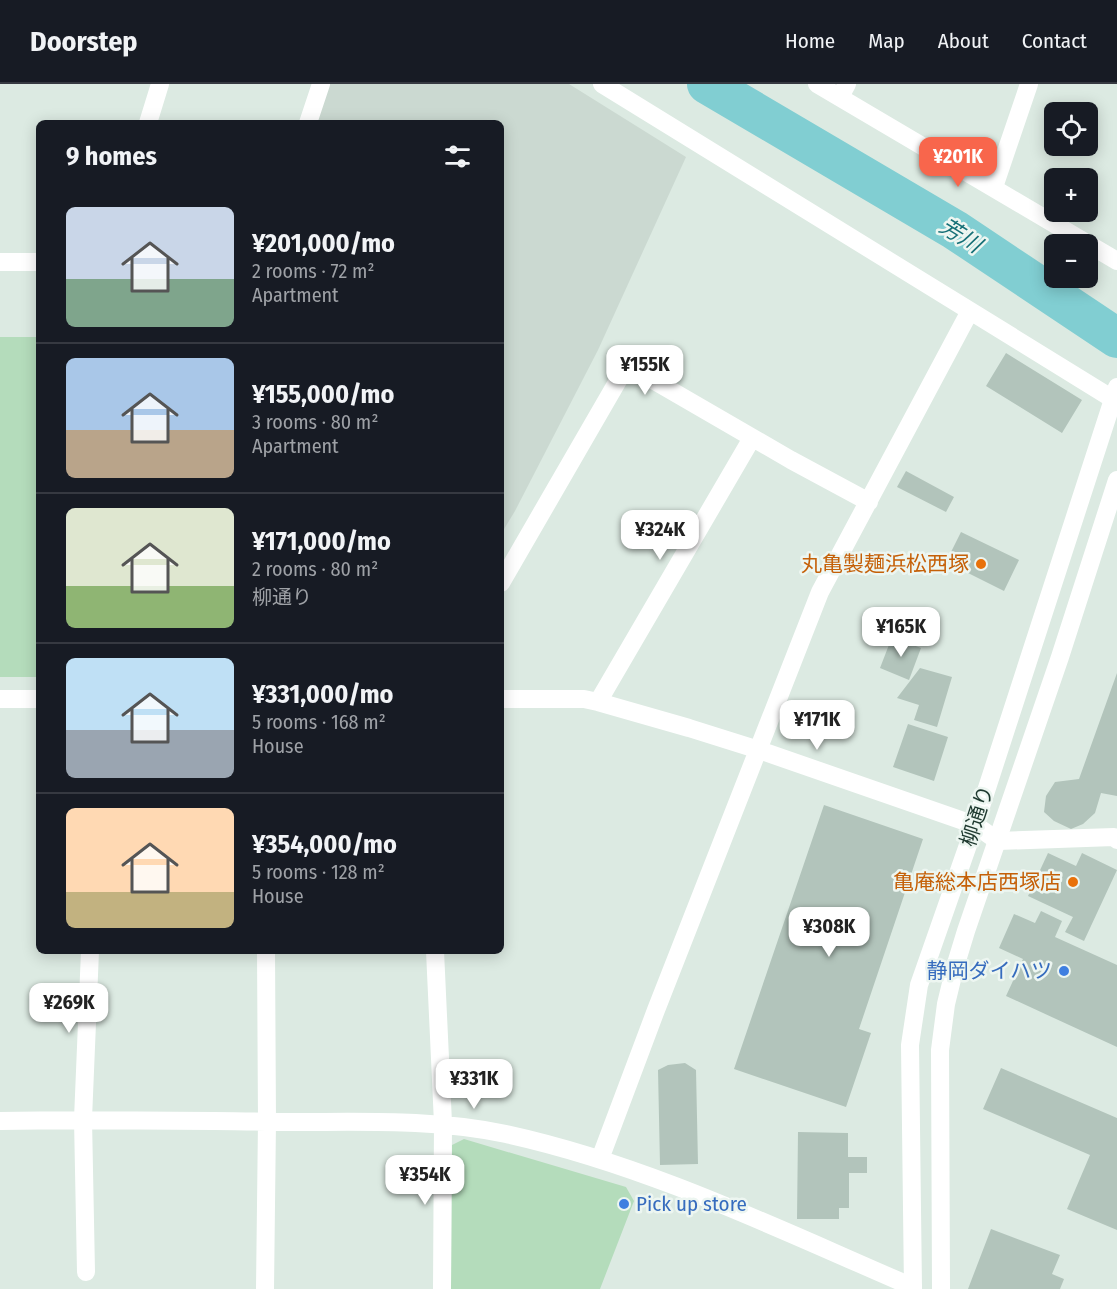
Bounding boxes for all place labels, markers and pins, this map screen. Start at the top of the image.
pin: ¥201K [916,137,1000,188]
pin: ¥155K [603,345,687,396]
pin: ¥324K [618,510,702,561]
place label: 丸亀製麺浜松西塚 [801,551,969,577]
marker: 丸亀製麺浜松西塚 [974,557,988,571]
pin: ¥165K [859,607,943,658]
pin: ¥171K [775,700,859,751]
place label: 亀庵総本店西塚店 [893,869,1061,895]
marker: 亀庵総本店西塚店 [1066,875,1080,889]
pin: ¥308K [787,907,871,958]
place label: 静岡ダイハツ [926,958,1052,984]
marker: 静岡ダイハツ [1057,964,1071,978]
pin: ¥269K [27,983,111,1034]
pin: ¥331K [432,1059,516,1110]
pin: ¥354K [383,1155,467,1206]
place label: Pick up store [636,1191,747,1217]
marker: Pick up store [617,1197,631,1211]

